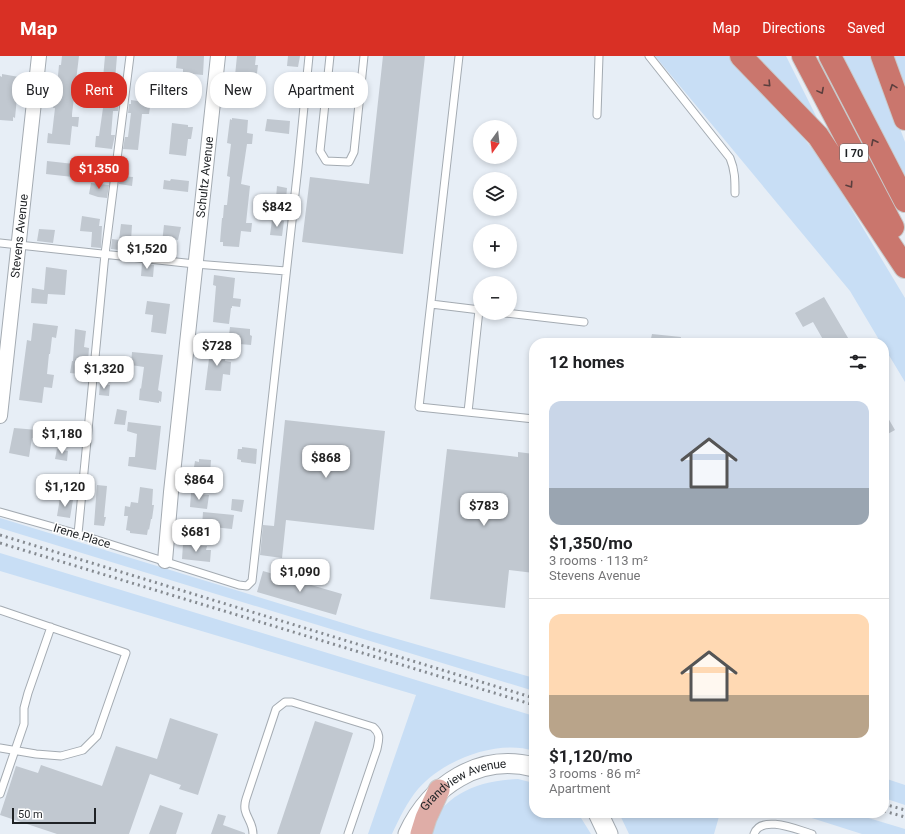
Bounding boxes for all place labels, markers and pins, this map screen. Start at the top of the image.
pin: $1,350 [66,156,132,190]
pin: $842 [253,194,301,228]
pin: $1,520 [114,236,180,270]
pin: $728 [193,333,241,367]
pin: $1,320 [71,356,137,390]
pin: $1,180 [29,421,95,455]
pin: $868 [302,445,350,479]
pin: $864 [175,467,223,501]
pin: $1,120 [32,474,98,508]
pin: $783 [460,493,508,527]
pin: $681 [172,519,220,553]
pin: $1,090 [267,559,333,593]

